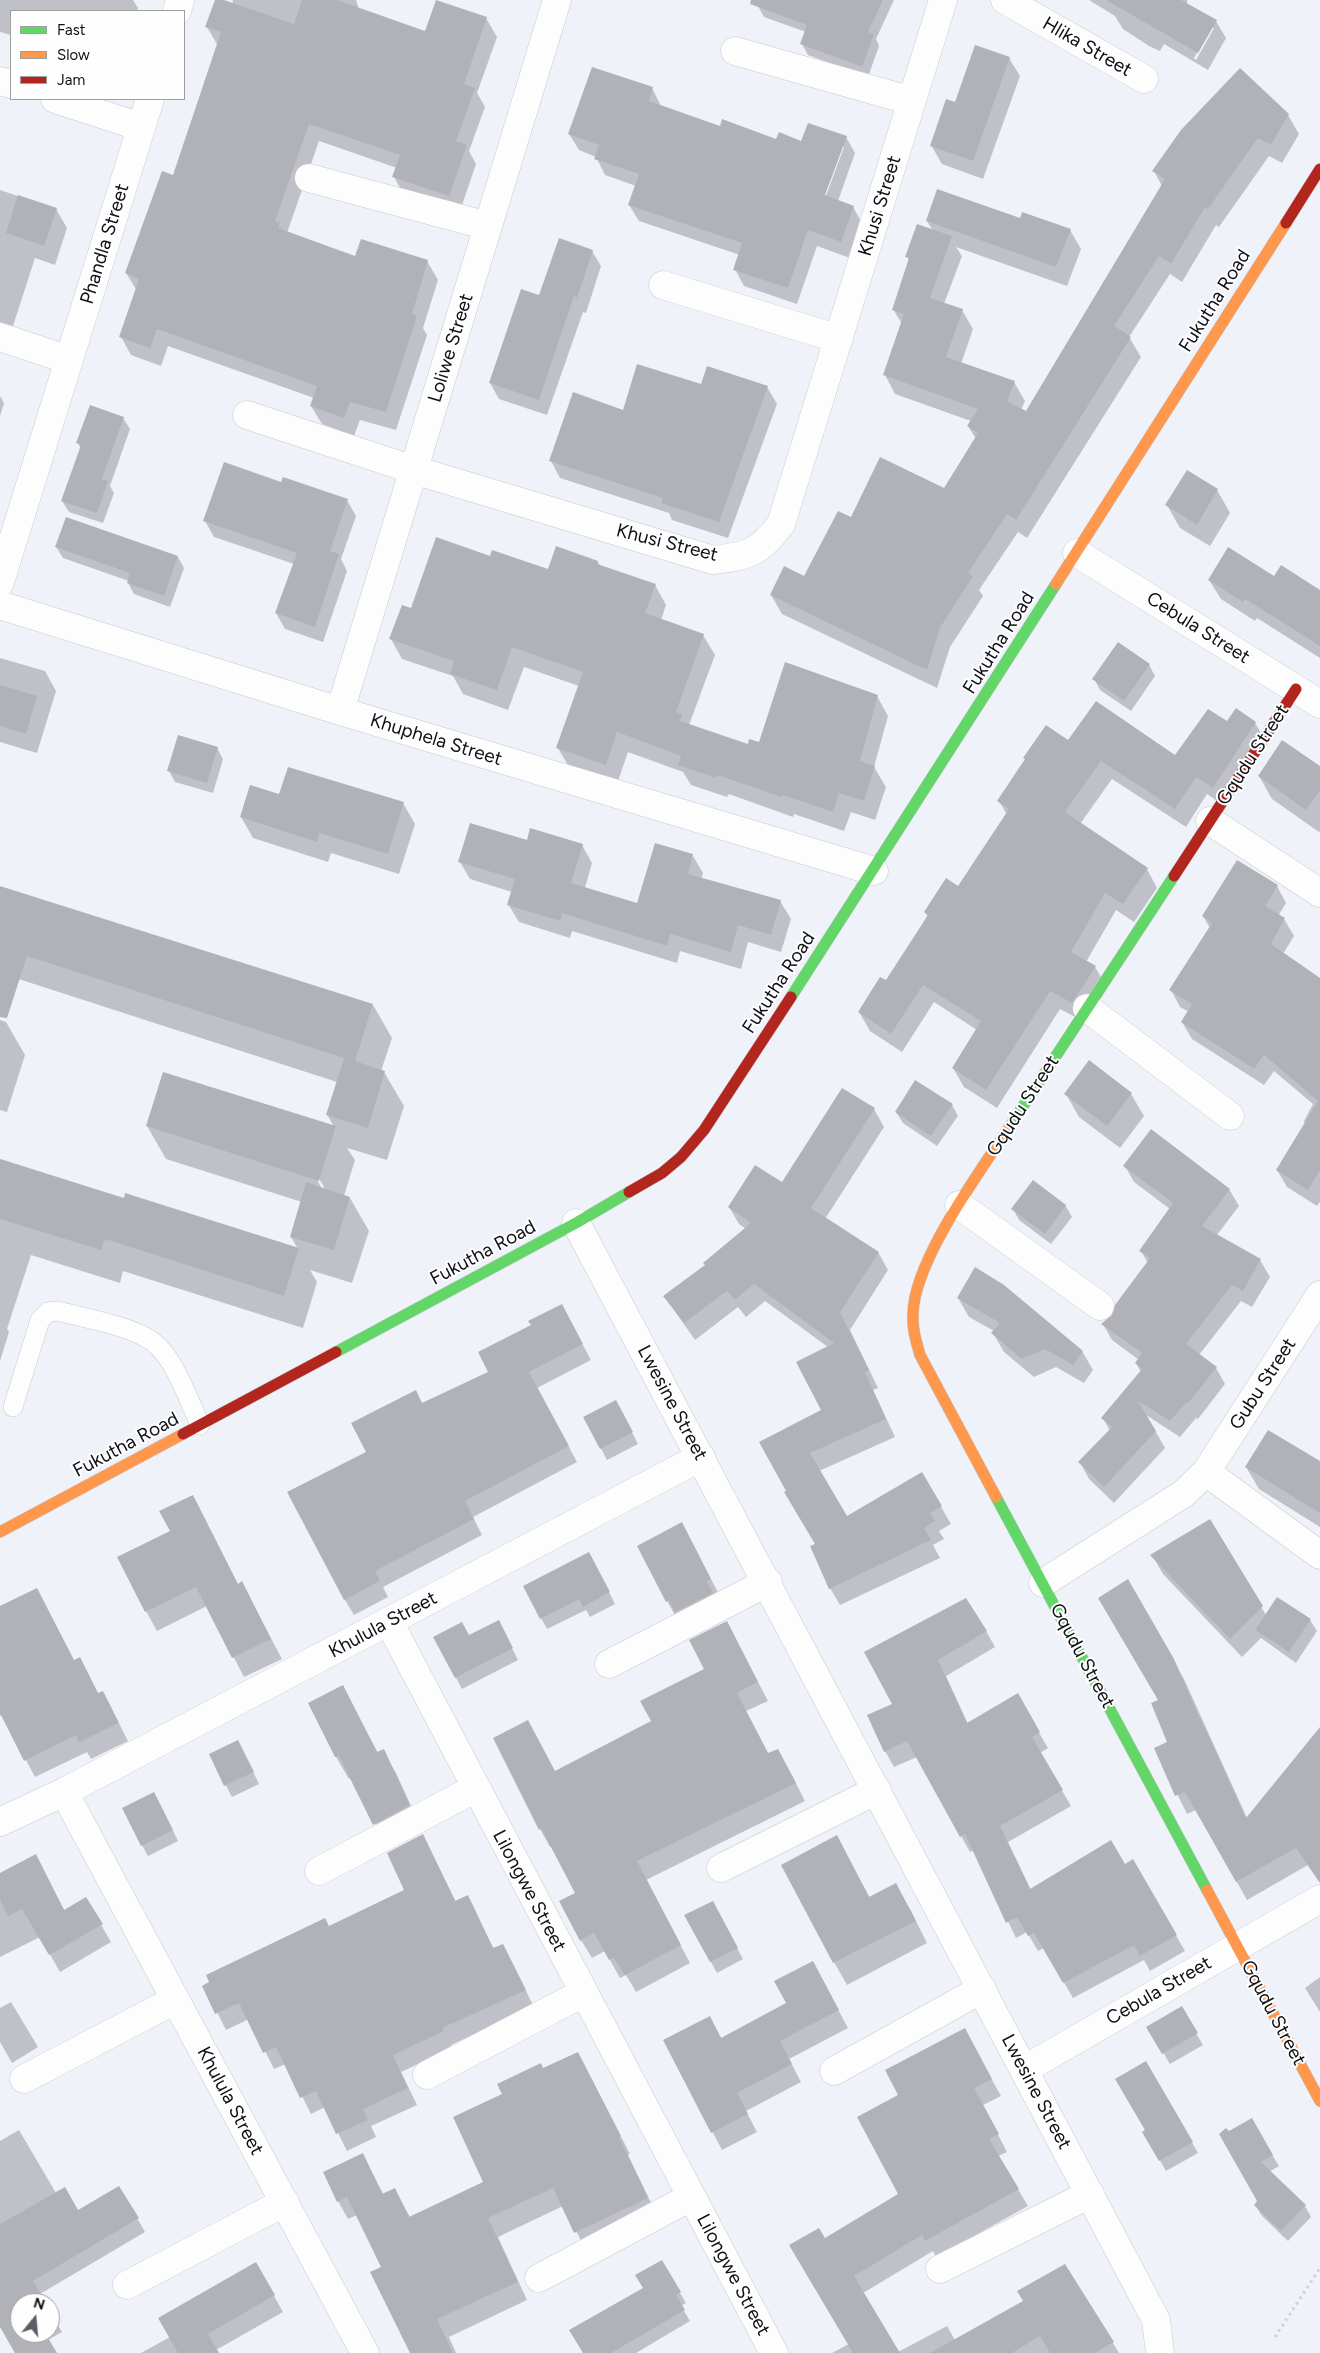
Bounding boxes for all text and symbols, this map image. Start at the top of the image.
legend [10,10,185,100]
street label: Hlika Street [1038,12,1136,82]
text: Fast [57,21,85,39]
text: Slow [57,46,90,64]
text: Jam [57,71,85,89]
street label: Khusi Street [854,153,906,259]
street label: Phandla Street [76,181,134,307]
street label: Fukutha Road [1174,246,1256,356]
street label: Loliwe Street [424,291,478,405]
street label: Khusi Street [614,519,720,567]
street label: Cebula Street [1142,587,1254,669]
street label: Fukutha Road [958,588,1040,698]
street label: Gqudu Street [1212,700,1294,810]
street label: Khuphela Street [367,709,505,771]
street label: Fukutha Road [738,928,820,1038]
street label: Gqudu Street [982,1051,1064,1161]
street label: Fukutha Road [426,1216,540,1290]
street label: Gubu Street [1225,1334,1301,1434]
street label: Lwesine Street [632,1342,712,1464]
street label: Fukutha Road [69,1408,183,1482]
street label: Khulula Street [325,1587,441,1663]
street label: Gqudu Street [1045,1600,1119,1712]
street label: Lilongwe Street [487,1826,571,1956]
street label: Cebula Street [1102,1952,1216,2030]
street label: Gqudu Street [1236,1957,1310,2069]
street label: Lwesine Street [996,2031,1076,2153]
street label: Khulula Street [192,2043,268,2159]
street label: Lilongwe Street [691,2210,775,2340]
north arrow [10,2293,60,2343]
text: N [32,2294,47,2314]

